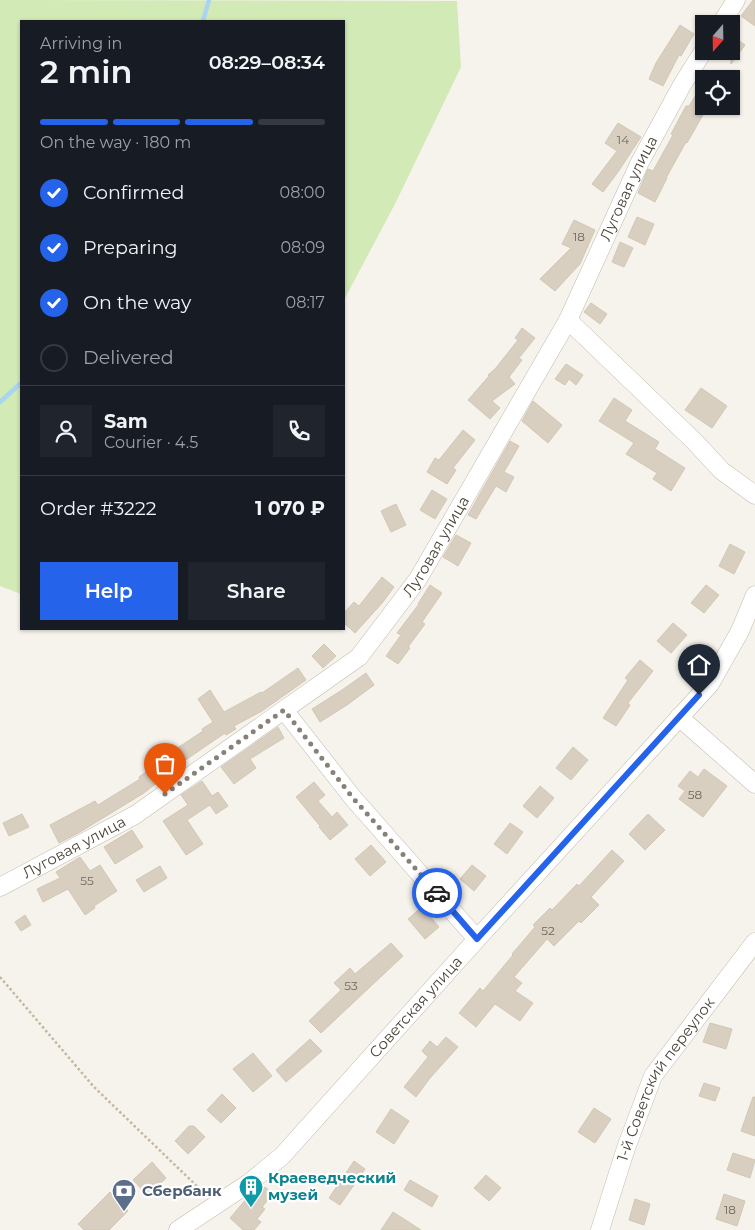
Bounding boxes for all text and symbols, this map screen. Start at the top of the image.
north arrow [695,15,740,60]
map controls [695,15,740,115]
text: Arriving in [40,34,122,53]
text: 08:29–08:34 [209,51,325,74]
text: 2 min [40,52,132,91]
button: locate [695,70,740,115]
street label: Луговая улица [595,132,661,244]
house number: 14 [617,132,629,147]
text: On the way · 180 m [40,133,191,152]
icon: check [40,179,68,207]
text: Confirmed [83,181,184,204]
text: 08:00 [280,183,325,202]
house number: 18 [573,229,585,244]
icon: check [40,234,68,262]
text: Preparing [83,236,178,259]
text: 08:09 [280,238,325,257]
icon: check [40,289,68,317]
text: On the way [83,291,191,314]
text: 08:17 [286,293,325,312]
text: Delivered [83,346,174,369]
button: person [40,405,92,457]
button: phone [273,405,325,457]
text: Sam [104,410,148,433]
text: Courier · 4.5 [104,433,198,452]
street label: Луговая улица [398,492,473,600]
text: Order #3222 [40,497,157,520]
text: 1 070 ₽ [255,497,325,520]
button: Help [40,562,178,620]
button: Share [188,562,325,620]
pin [678,644,720,695]
icon: home [685,651,713,679]
pin [144,743,186,794]
icon: bag [151,750,179,778]
house number: 58 [688,787,703,802]
street label: Луговая улица [19,812,129,882]
courier [412,868,462,918]
house number: 55 [80,873,94,888]
icon: car [423,879,451,907]
house number: 52 [541,923,555,938]
street label: Советская улица [365,952,466,1062]
house number: 53 [344,978,358,993]
street label: 1-й Советский переулок [612,993,719,1163]
place label: Краеведческий музей [268,1168,396,1204]
building icon: Краеведческий музей [238,1174,264,1208]
bank icon: Сбербанк [111,1178,137,1212]
place label: Сбербанк [142,1181,222,1200]
house number: 18 [724,1202,736,1217]

